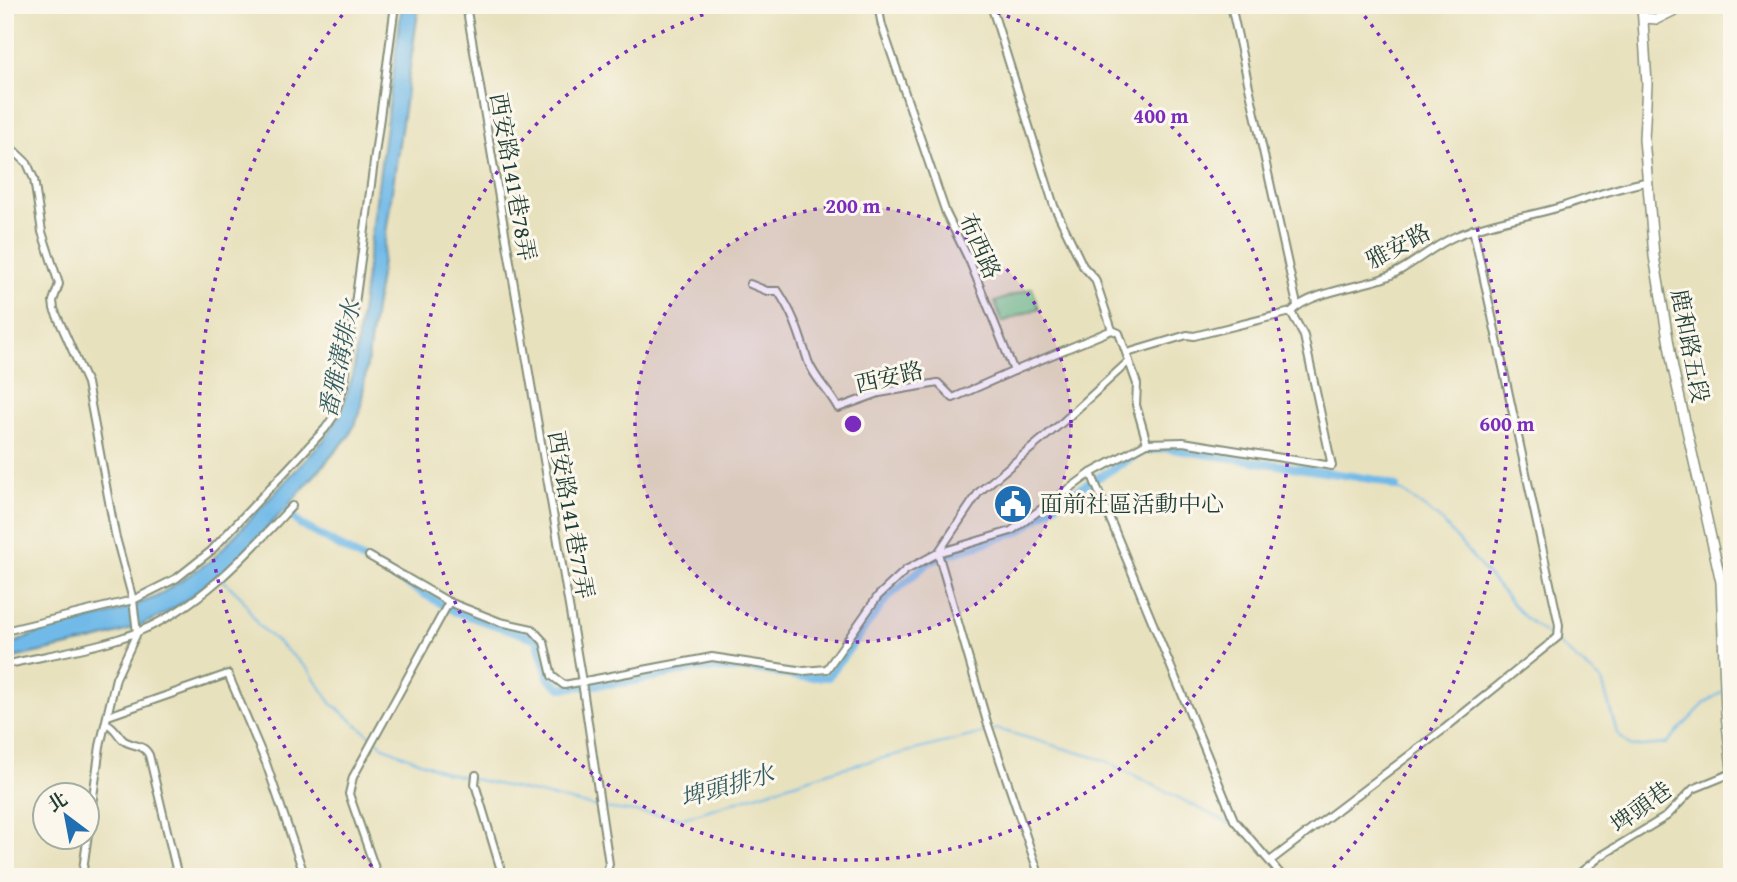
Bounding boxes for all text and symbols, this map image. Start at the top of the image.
street label: 西安路141巷78弄 [482,90,545,264]
text: 400 m [1133,100,1189,131]
text: 200 m [825,190,881,221]
street label: 布西路 [951,208,1010,284]
street label: 雅安路 [1360,215,1436,276]
street label: 鹿和路五段 [1663,286,1718,405]
water label: 番雅溝排水 [310,295,370,421]
street label: 西安路 [852,353,926,400]
text: 600 m [1479,408,1535,439]
centre of rings [841,412,865,436]
street label: 西安路141巷77弄 [540,428,603,602]
public building icon: 面前社區活動中心 [992,483,1034,525]
place label: 面前社區活動中心 [1040,487,1224,520]
water label: 埤頭排水 [676,755,780,816]
street label: 埤頭巷 [1603,773,1678,840]
north arrow [32,780,102,850]
text: 北 [42,785,72,818]

